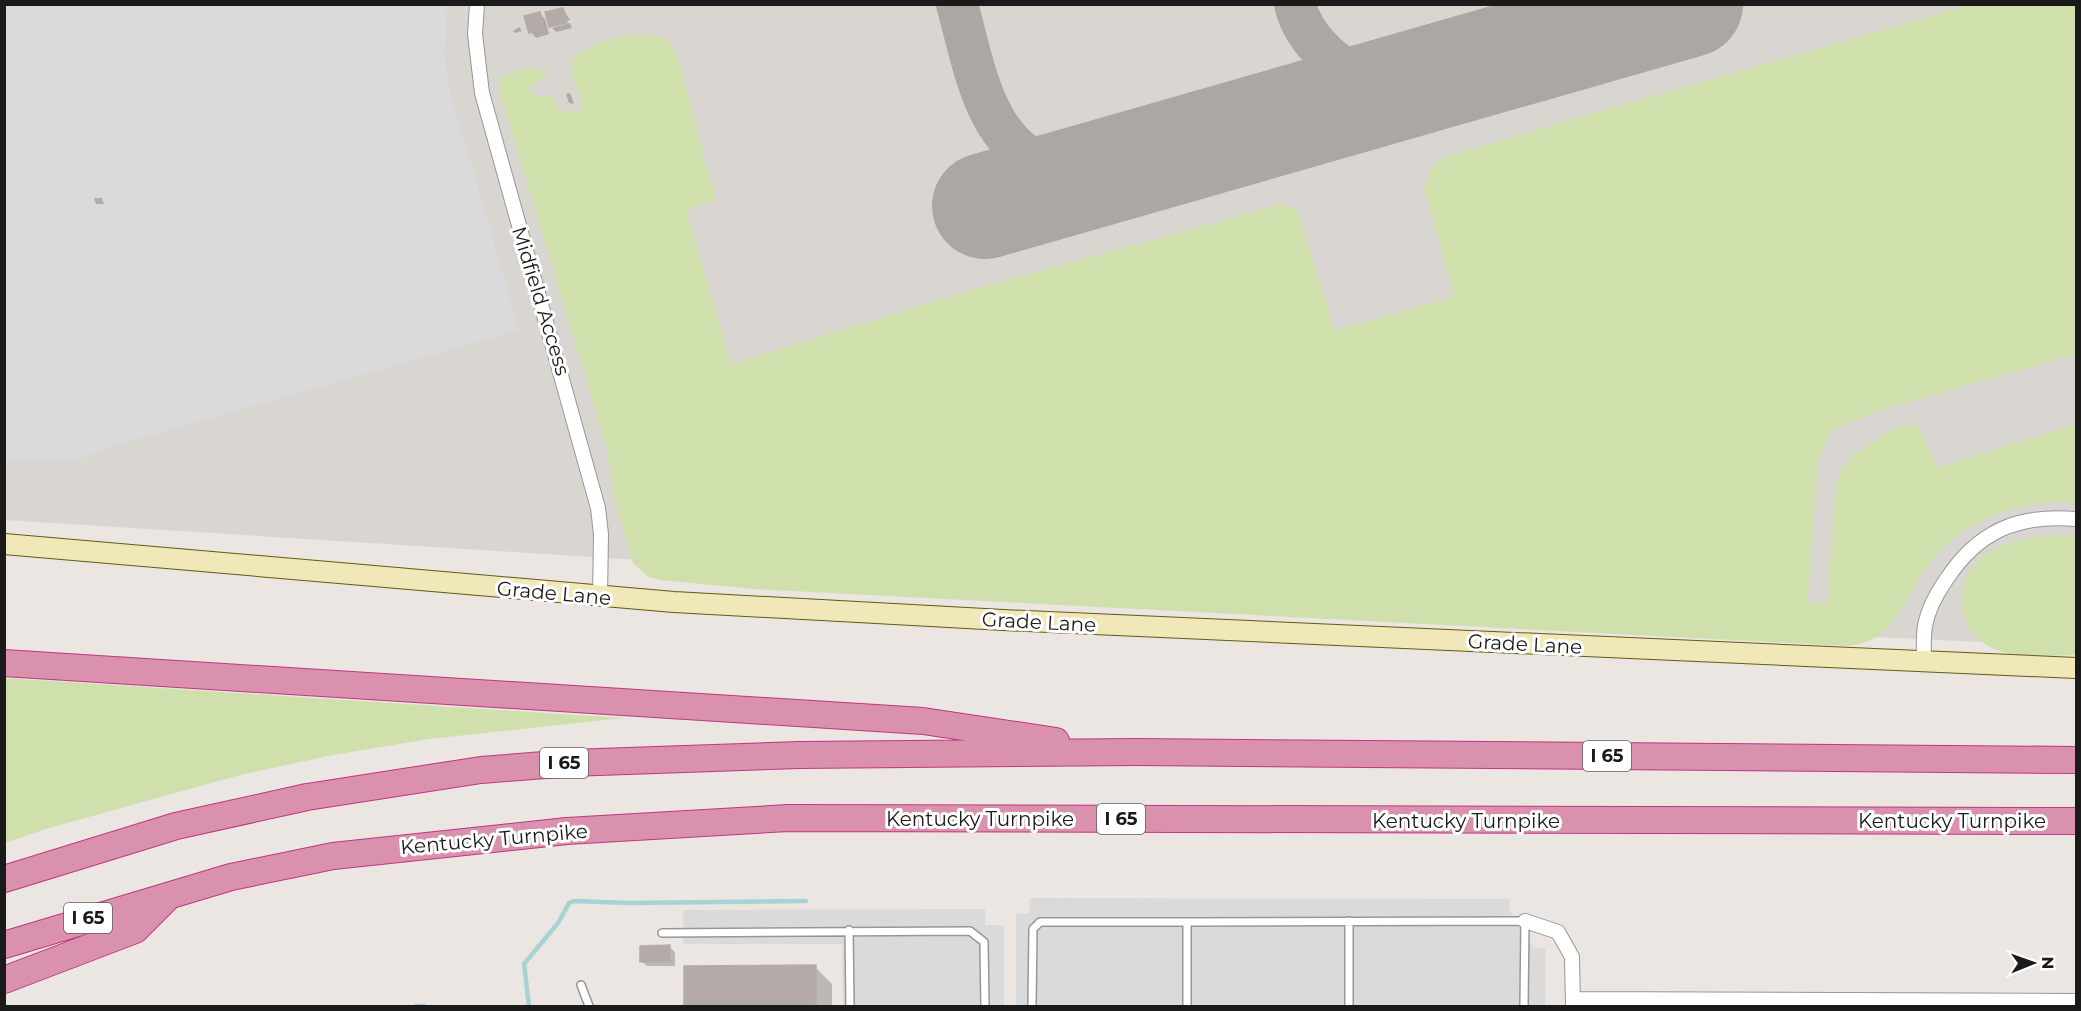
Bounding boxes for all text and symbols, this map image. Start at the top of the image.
street label: Midfield Access [507,224,575,379]
street label: Grade Lane [496,576,612,610]
street label: Grade Lane [981,607,1097,637]
street label: Grade Lane [1467,629,1583,659]
road number: I 65 [1583,741,1631,771]
road number: I 65 [540,748,588,778]
road number: I 65 [1097,804,1145,834]
street label: Kentucky Turnpike [886,807,1074,831]
street label: Kentucky Turnpike [1372,809,1560,833]
street label: Kentucky Turnpike [1858,809,2046,833]
street label: Kentucky Turnpike [399,819,589,859]
road number: I 65 [64,903,112,933]
north arrow [2003,933,2063,993]
text: N [2038,956,2057,969]

